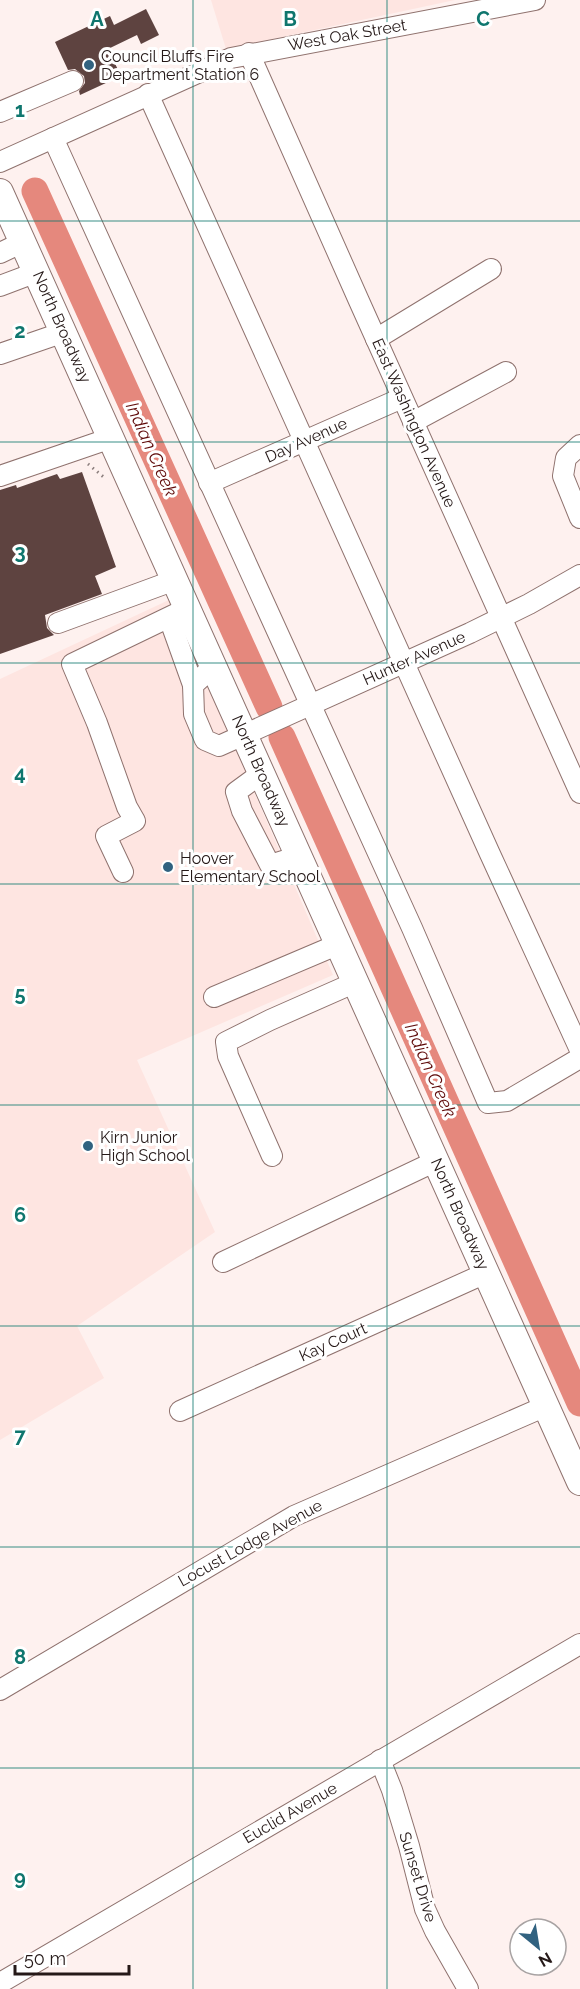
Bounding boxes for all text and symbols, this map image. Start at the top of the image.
text: A [90,7,104,31]
text: B [283,7,297,31]
text: C [476,7,490,31]
street label: West Oak Street [286,15,408,55]
place label: Council Bluffs Fire Department Station 6 [101,47,259,84]
marker: Council Bluffs Fire Department Station 6 [82,58,96,72]
text: 1 [15,98,25,122]
street label: North Broadway [29,268,95,386]
text: 2 [14,319,26,343]
street label: East Washington Avenue [368,335,460,511]
water label: Indian Creek [122,399,182,500]
street label: Day Avenue [262,413,350,467]
text: 3 [14,540,26,564]
street label: Hunter Avenue [360,627,468,689]
street label: North Broadway [228,712,294,830]
text: 4 [14,761,26,785]
place label: Hoover Elementary School [180,849,321,886]
marker: Hoover Elementary School [161,860,175,874]
text: 5 [14,982,26,1006]
water label: Indian Creek [401,1020,461,1121]
place label: Kirn Junior High School [100,1128,190,1165]
marker: Kirn Junior High School [81,1139,95,1153]
street label: North Broadway [427,1155,493,1273]
text: 6 [14,1203,26,1227]
street label: Kay Court [296,1318,370,1365]
text: 7 [14,1424,26,1448]
street label: Locust Lodge Avenue [175,1495,325,1591]
text: 8 [14,1645,26,1669]
street label: Euclid Avenue [240,1778,340,1848]
street label: Sunset Drive [395,1830,441,1924]
text: 9 [14,1866,26,1890]
north arrow [508,1917,568,1977]
scale bar [15,1938,129,1976]
text: 50 m [24,1948,66,1969]
text: N [535,1948,555,1971]

